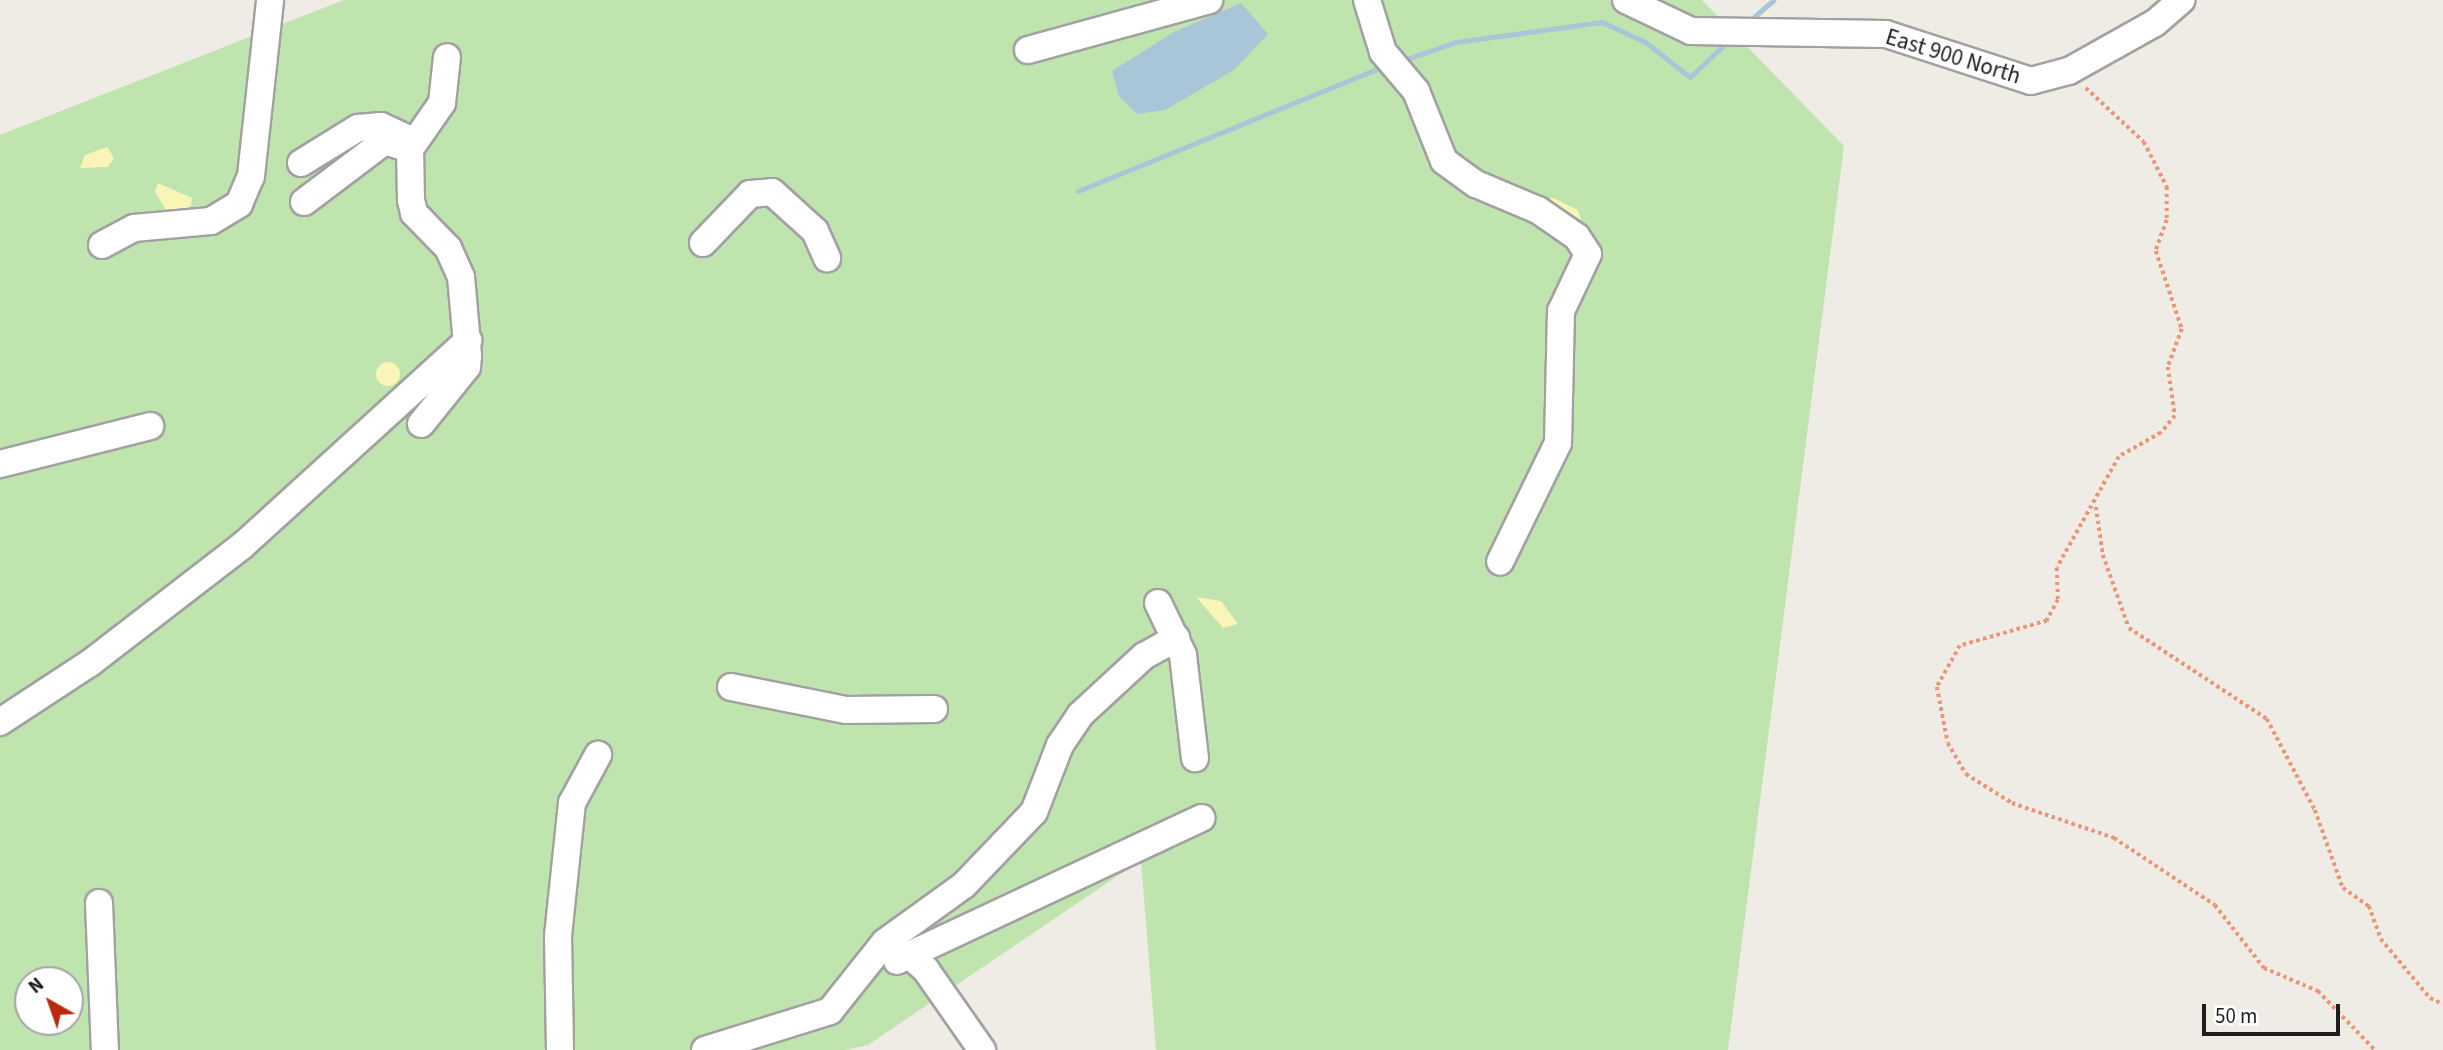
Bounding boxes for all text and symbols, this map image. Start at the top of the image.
street label: East 900 North [1882,23,2024,91]
north arrow [14,966,84,1036]
text: N [23,972,50,1000]
scale bar [2205,990,2343,1034]
text: 50 m [2215,1001,2257,1031]

